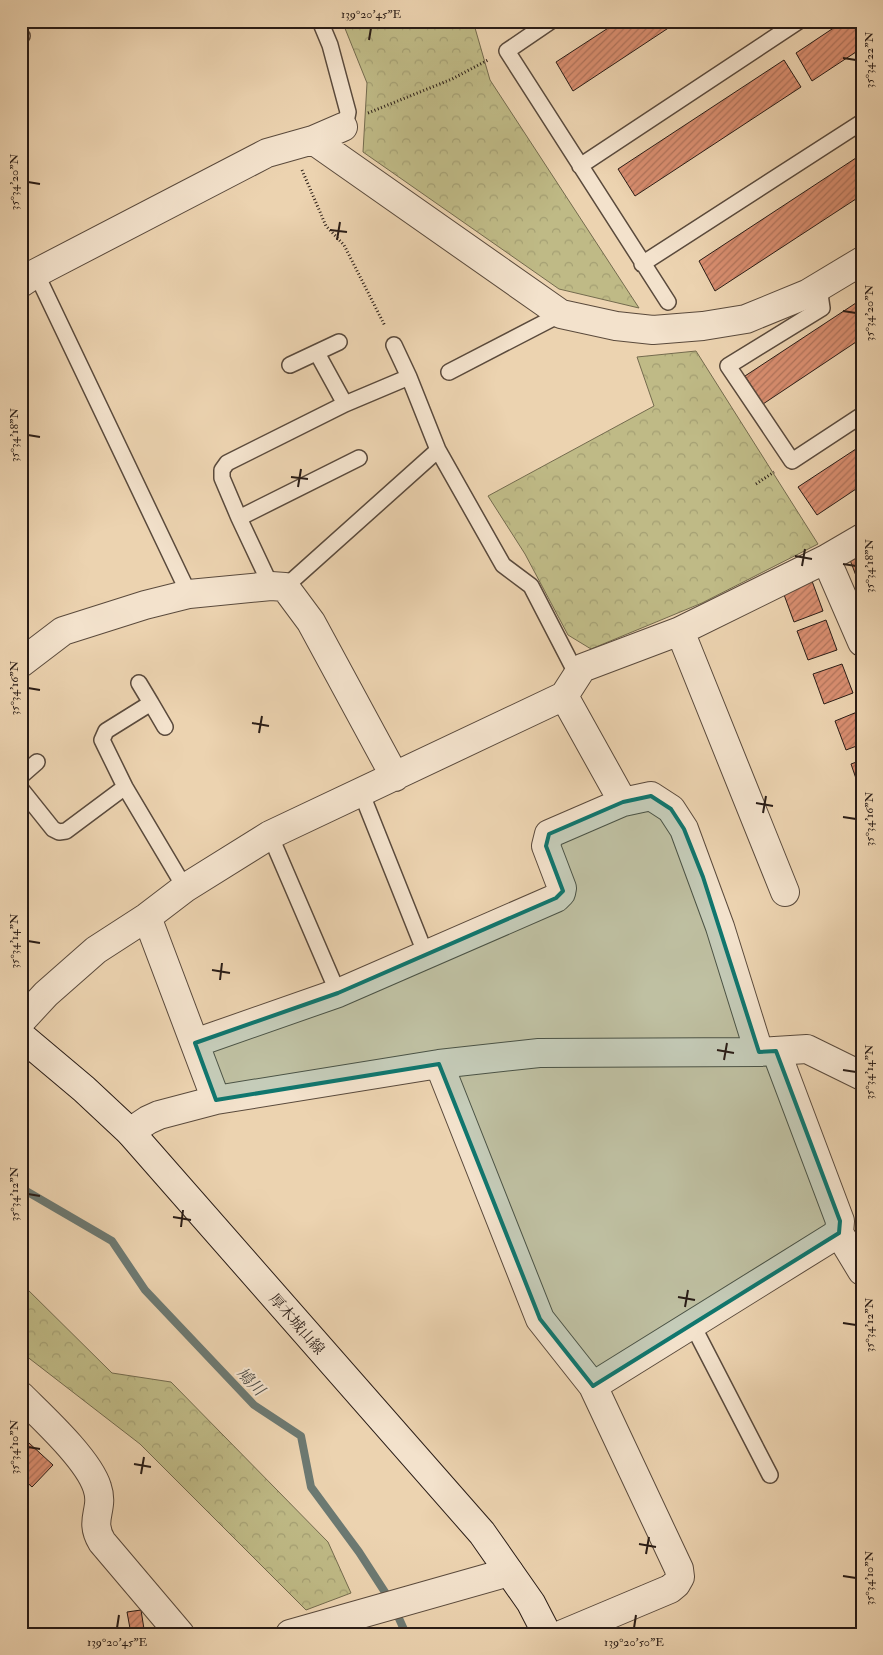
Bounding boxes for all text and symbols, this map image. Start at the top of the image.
text: 139°20'45"E [341,7,401,22]
text: 35°34'22"N [862,32,877,88]
text: 35°34'20"N [7,154,22,210]
text: 35°34'20"N [862,285,877,341]
text: 35°34'18"N [7,408,22,462]
text: 35°34'18"N [862,539,877,593]
text: 35°34'16"N [7,661,22,715]
text: 35°34'16"N [862,792,877,846]
text: 35°34'14"N [7,913,22,968]
text: 35°34'14"N [862,1044,877,1099]
text: 35°34'12"N [7,1166,22,1221]
street label: 厚木城山線 [265,1290,328,1359]
text: 35°34'12"N [862,1297,877,1352]
water label: 鳩川 [232,1363,270,1402]
text: 35°34'10"N [7,1419,22,1474]
text: 35°34'10"N [862,1550,877,1605]
text: 139°20'45"E [87,1635,147,1650]
text: 139°20'50"E [604,1635,664,1650]

